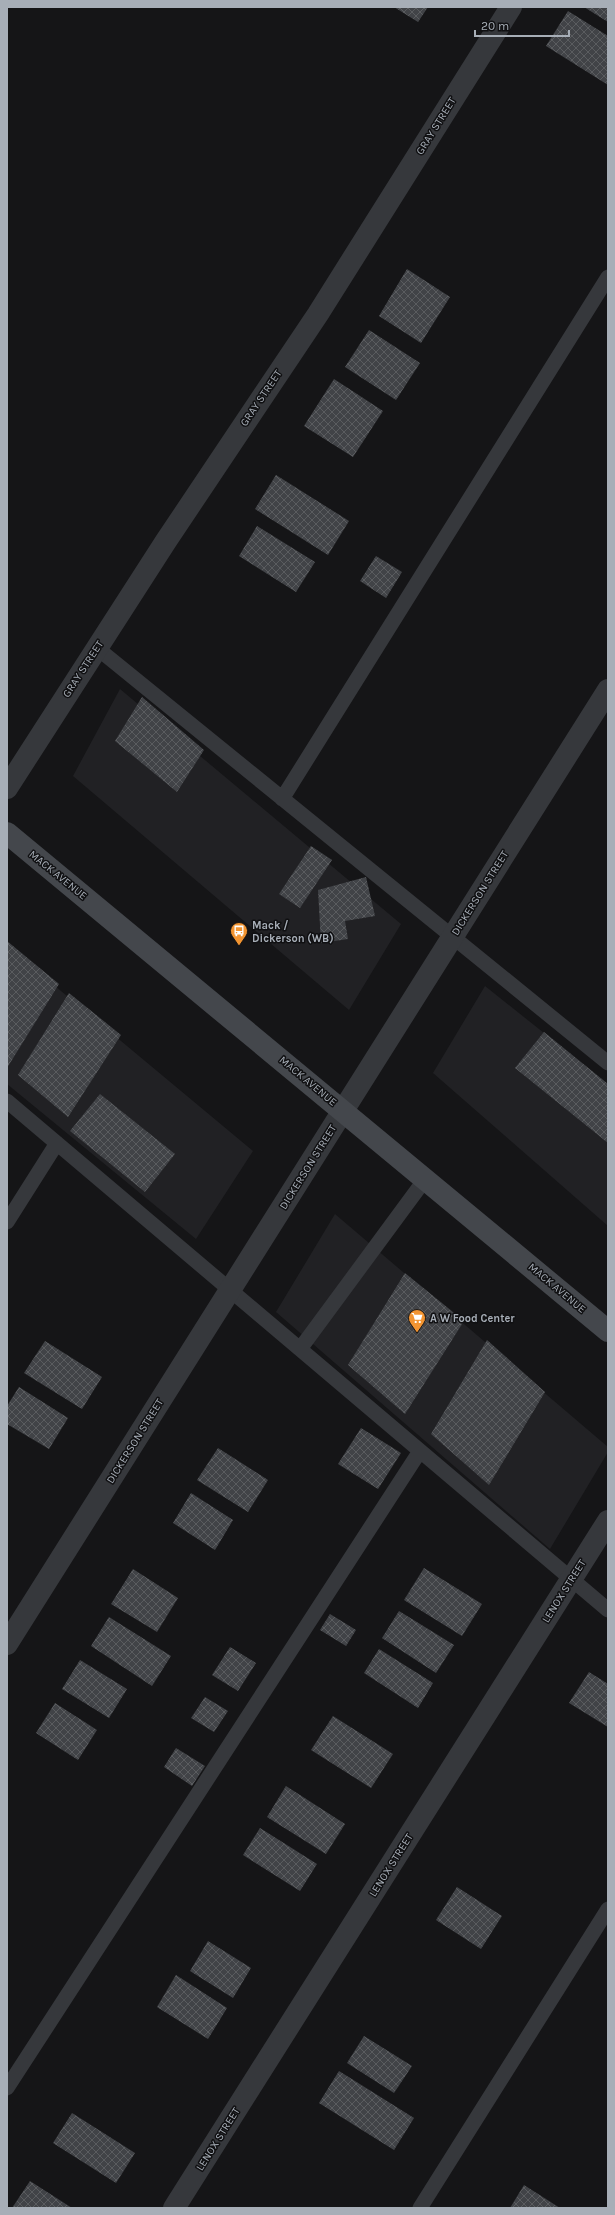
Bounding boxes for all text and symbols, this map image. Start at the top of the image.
scale bar [475,12,569,38]
text: 20 m [481,19,509,33]
street label: GRAY STREET [413,94,459,157]
street label: GRAY STREET [237,367,285,429]
street label: GRAY STREET [60,638,106,700]
street label: MACK AVENUE [26,848,90,902]
street label: DICKERSON STREET [449,848,512,938]
place label: Mack / Dickerson (WB) [252,919,334,945]
bus stop icon: Mack / Dickerson (WB) [229,921,249,946]
street label: MACK AVENUE [277,1053,339,1109]
street label: DICKERSON STREET [277,1122,340,1212]
street label: MACK AVENUE [526,1260,588,1316]
supermarket icon: A W Food Center [407,1308,427,1333]
place label: A W Food Center [430,1312,515,1325]
street label: DICKERSON STREET [104,1396,167,1486]
street label: LENOX STREET [539,1557,589,1625]
street label: LENOX STREET [366,1831,416,1899]
street label: LENOX STREET [193,2105,243,2173]

